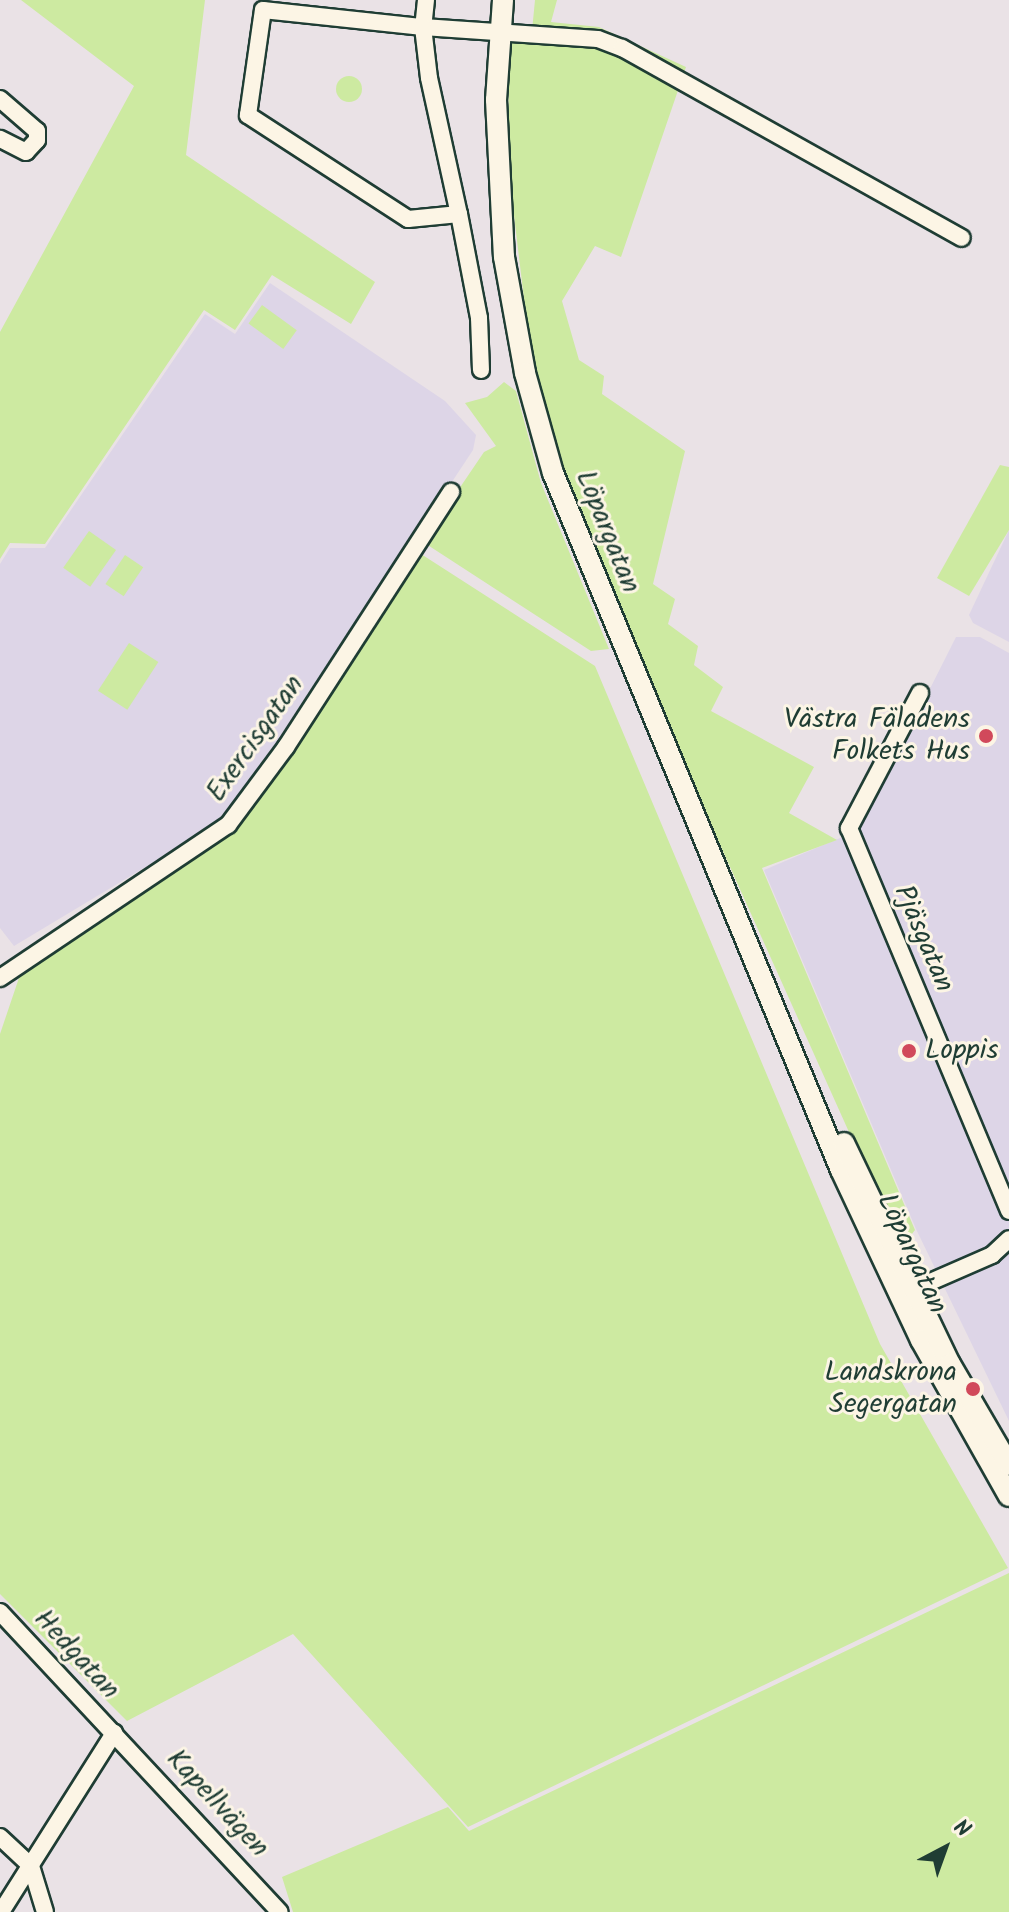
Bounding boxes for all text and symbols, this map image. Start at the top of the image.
street label: Löpargatan [567,466,647,598]
street label: Exercisgatan [200,669,312,809]
place label: Västra Fäladens Folkets Hus [784,703,970,769]
marker: Västra Fäladens Folkets Hus [977,727,995,745]
street label: Pjäsgatan [886,881,960,997]
place label: Loppis [925,1034,998,1068]
marker: Loppis [900,1042,918,1060]
street label: Löpargatan [869,1188,953,1320]
place label: Landskrona Segergatan [825,1356,957,1422]
marker: Landskrona Segergatan [964,1380,982,1398]
street label: Hedgatan [26,1603,126,1707]
street label: Kapellvägen [159,1743,275,1865]
north arrow [905,1808,985,1888]
text: N [944,1812,978,1847]

